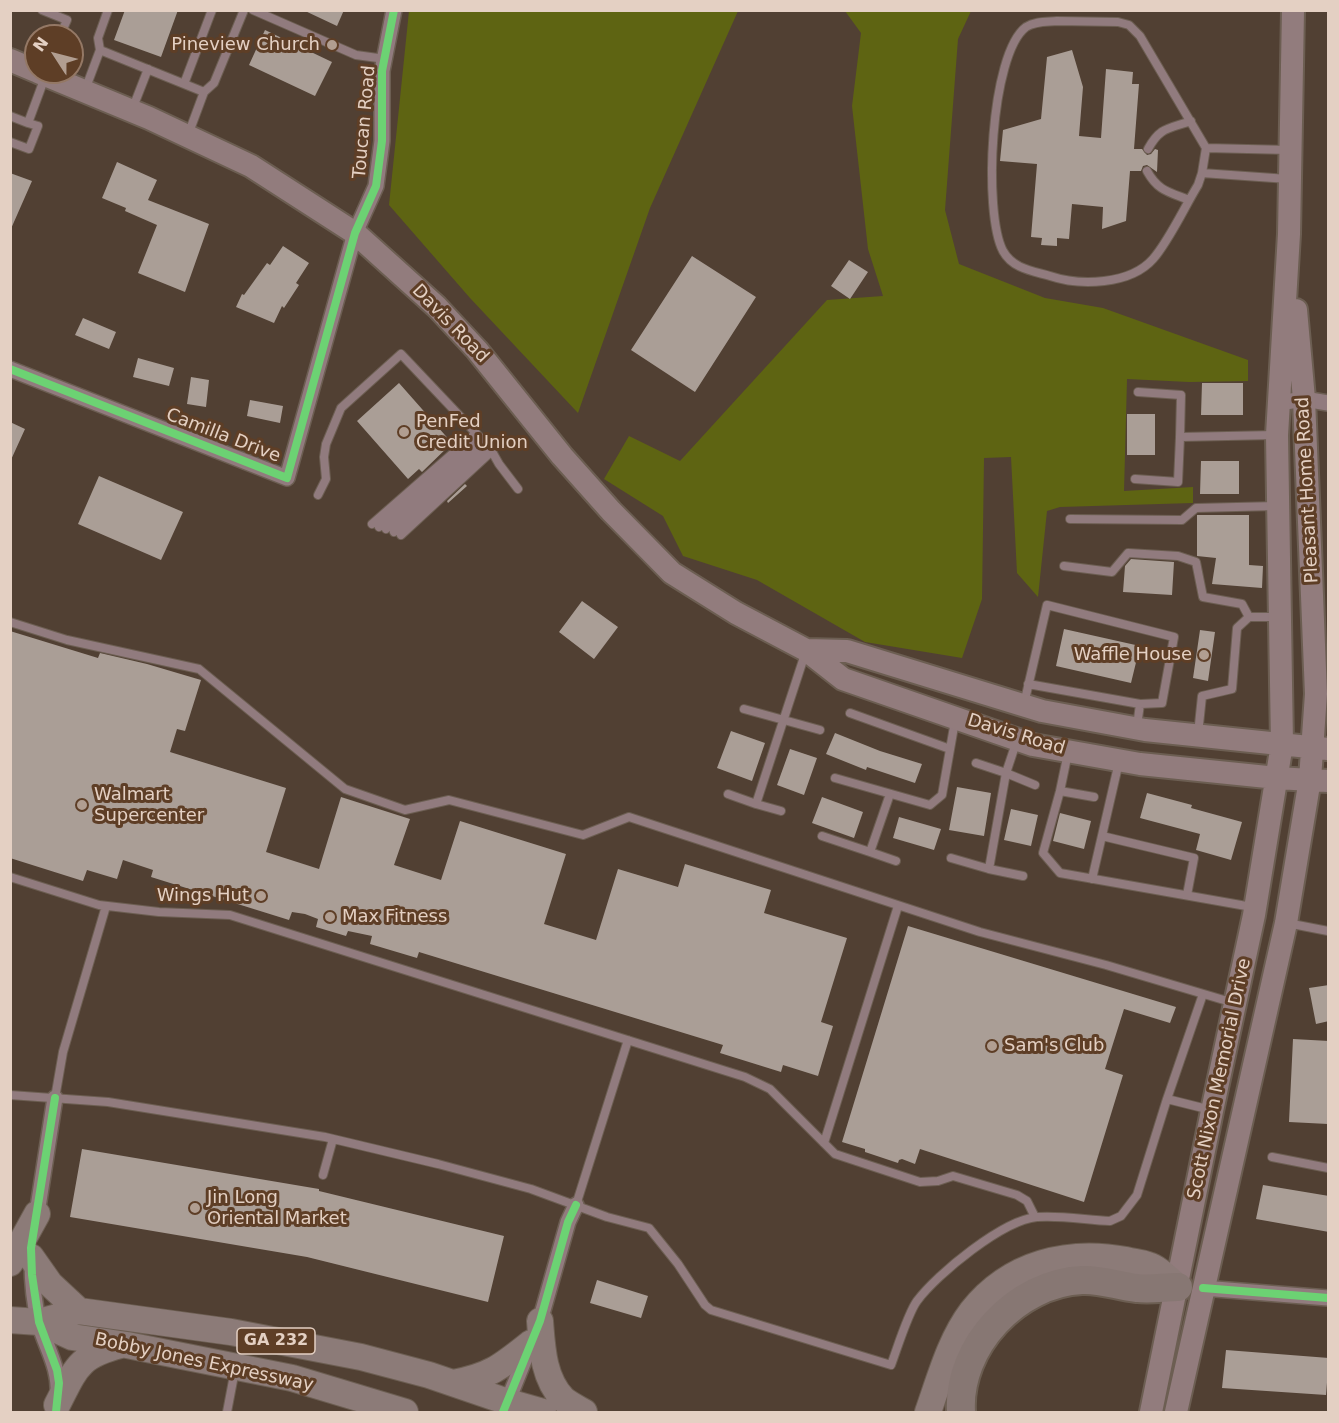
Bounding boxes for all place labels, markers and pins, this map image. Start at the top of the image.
place label: Pineview Church [171,34,320,56]
marker: Pineview Church [325,38,339,52]
place label: PenFed Credit Union [416,411,528,454]
marker: PenFed Credit Union [397,425,411,439]
place label: Waffle House [1074,644,1192,666]
marker: Waffle House [1197,648,1211,662]
place label: Walmart Supercenter [94,784,204,826]
marker: Walmart Supercenter [75,798,89,812]
place label: Wings Hut [157,885,249,907]
marker: Wings Hut [254,889,268,903]
place label: Max Fitness [342,906,447,928]
marker: Max Fitness [323,910,337,924]
place label: Sam's Club [1004,1035,1104,1057]
marker: Sam's Club [985,1039,999,1053]
place label: Jin Long Oriental Market [207,1187,347,1230]
marker: Jin Long Oriental Market [188,1201,202,1215]

